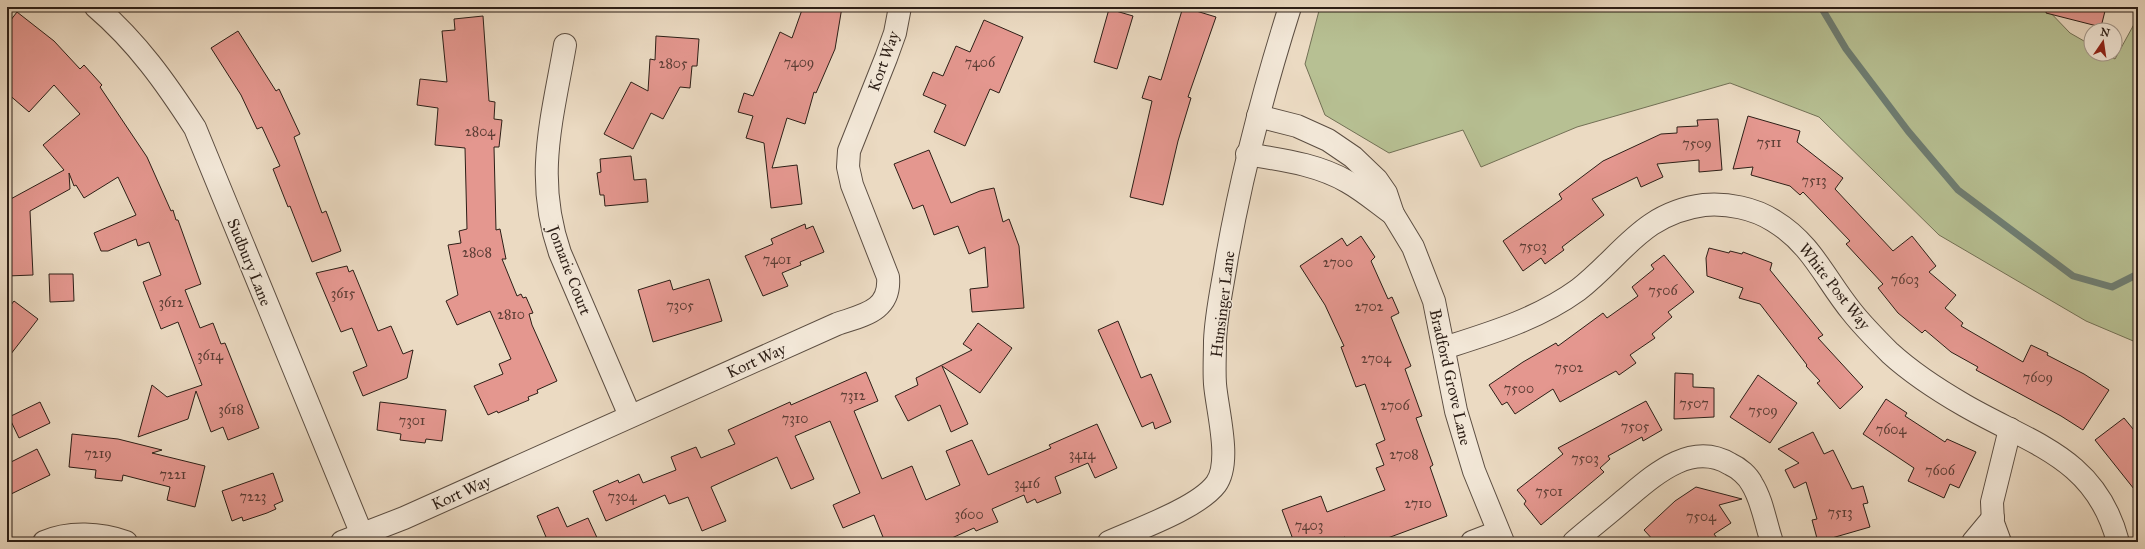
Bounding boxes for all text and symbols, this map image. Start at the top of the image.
north arrow [2083,22,2123,62]
text: N [2099,25,2112,40]
street label: Kort Way [864,28,903,94]
house number: 7409 [784,54,814,71]
house number: 7406 [965,54,996,71]
house number: 2805 [658,55,688,72]
house number: 2804 [465,123,496,140]
house number: 7511 [1756,134,1782,151]
house number: 7509 [1682,135,1712,152]
house number: 7513 [1801,172,1827,189]
street label: Sudbury Lane [223,216,276,309]
street label: Jomarie Court [542,221,595,318]
house number: 7503 [1519,238,1547,255]
street label: White Post Way [1795,239,1875,334]
house number: 2808 [462,244,492,261]
street label: Hunsinger Lane [1207,249,1239,359]
house number: 7401 [763,251,792,268]
house number: 2700 [1323,254,1353,271]
house number: 7603 [1891,271,1919,288]
house number: 7506 [1648,282,1678,299]
house number: 3615 [331,285,356,302]
house number: 3612 [158,294,184,311]
house number: 7305 [666,297,694,314]
house number: 2702 [1354,298,1384,315]
house number: 2810 [497,306,525,323]
street label: Bradford Grove Lane [1426,307,1476,447]
street label: Kort Way [724,339,789,382]
house number: 3614 [197,347,224,364]
house number: 2704 [1361,350,1392,367]
house number: 7502 [1554,359,1584,376]
house number: 7609 [2023,369,2053,386]
house number: 7500 [1504,380,1534,397]
house number: 7312 [840,387,866,404]
house number: 7507 [1679,395,1709,412]
house number: 2706 [1380,397,1410,414]
house number: 3618 [218,401,244,418]
house number: 7509 [1748,402,1778,419]
house number: 7310 [782,410,808,427]
house number: 7301 [399,412,426,429]
house number: 7505 [1621,418,1650,435]
house number: 7604 [1876,421,1907,438]
house number: 7219 [84,445,112,462]
house number: 3414 [1069,446,1097,463]
house number: 2708 [1389,446,1419,463]
house number: 7503 [1571,450,1599,467]
house number: 7606 [1925,462,1956,479]
house number: 7221 [160,466,187,483]
street label: Kort Way [429,471,494,514]
house number: 3416 [1014,475,1041,492]
house number: 7501 [1535,483,1563,500]
house number: 7223 [240,488,266,505]
house number: 7304 [607,488,638,505]
house number: 2710 [1404,495,1432,512]
house number: 7513 [1827,504,1853,521]
house number: 3600 [954,506,984,523]
house number: 7504 [1686,508,1717,525]
house number: 7403 [1295,517,1323,534]

